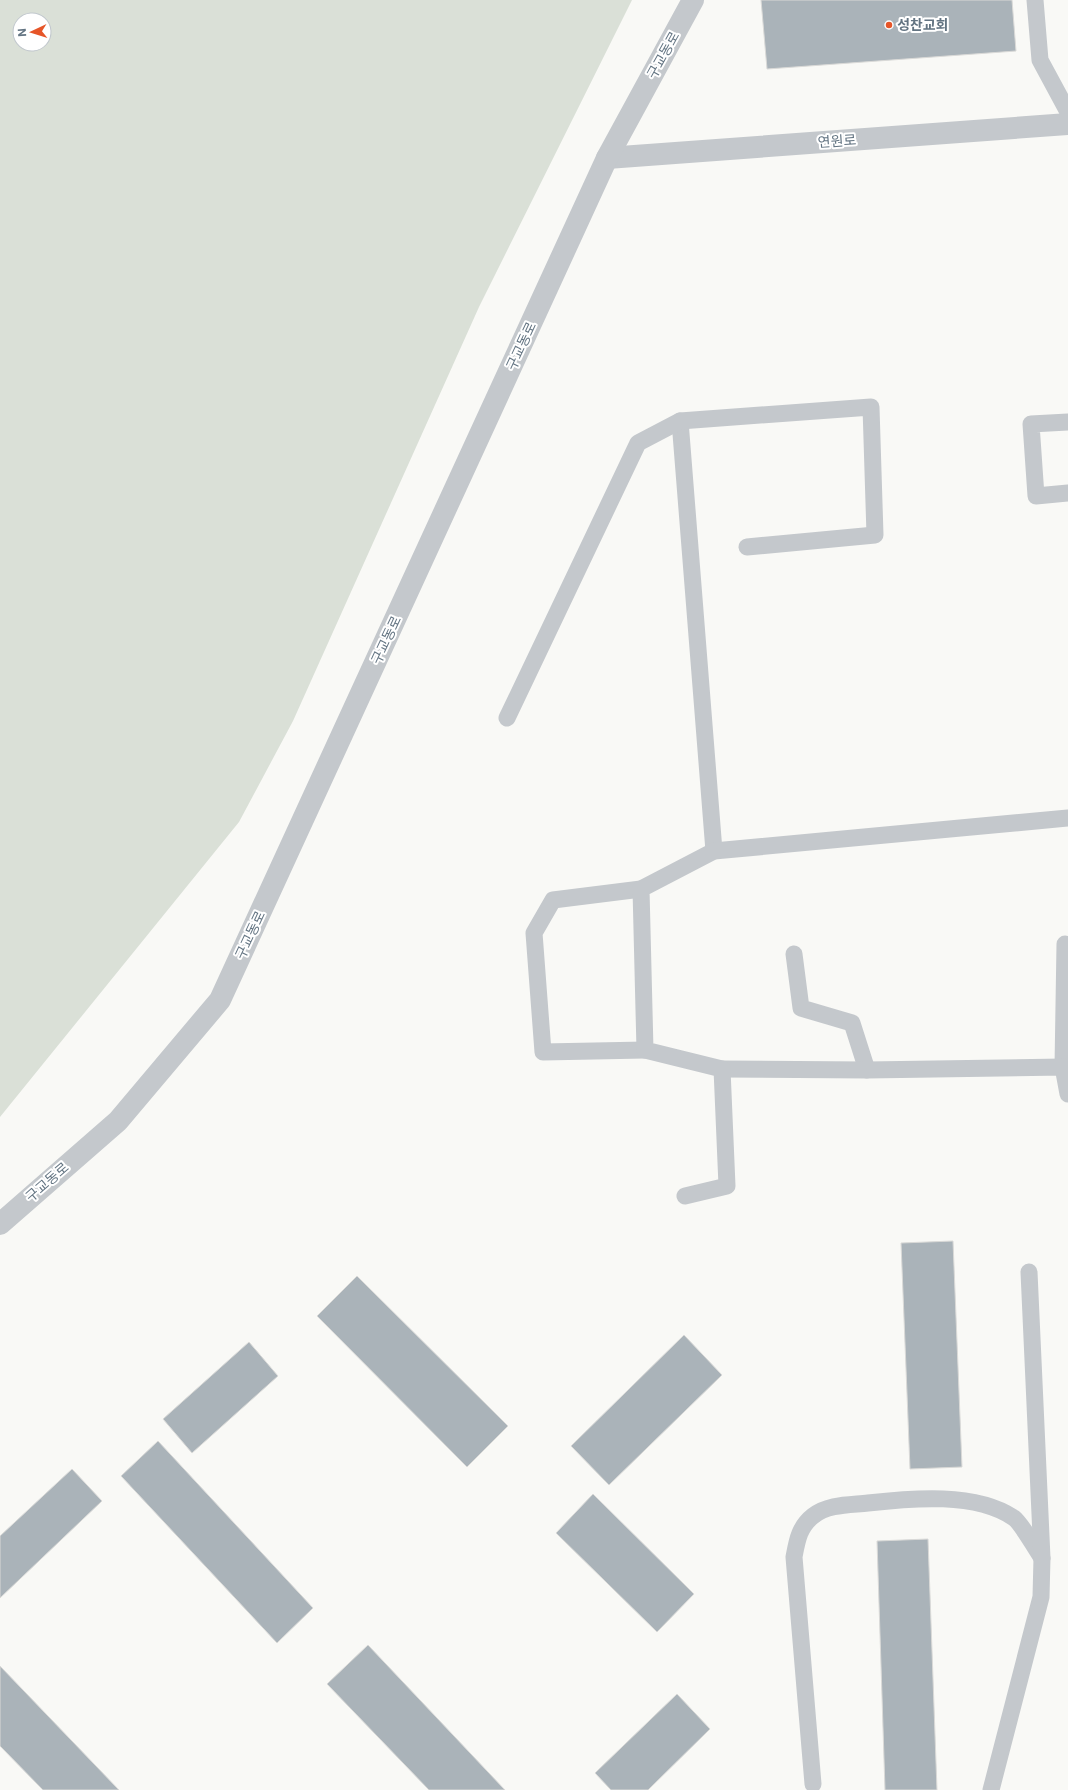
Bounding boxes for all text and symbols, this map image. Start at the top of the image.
north arrow [12,12,52,52]
place label: 성찬교회 [897,16,949,33]
marker: 성찬교회 [884,20,894,30]
text: N [15,28,29,37]
street label: 구교동로 [643,28,683,81]
street label: 연원로 [817,131,857,150]
street label: 구교동로 [502,319,539,373]
street label: 구교동로 [367,613,404,667]
street label: 구교동로 [231,908,268,962]
street label: 구교동로 [22,1158,72,1205]

